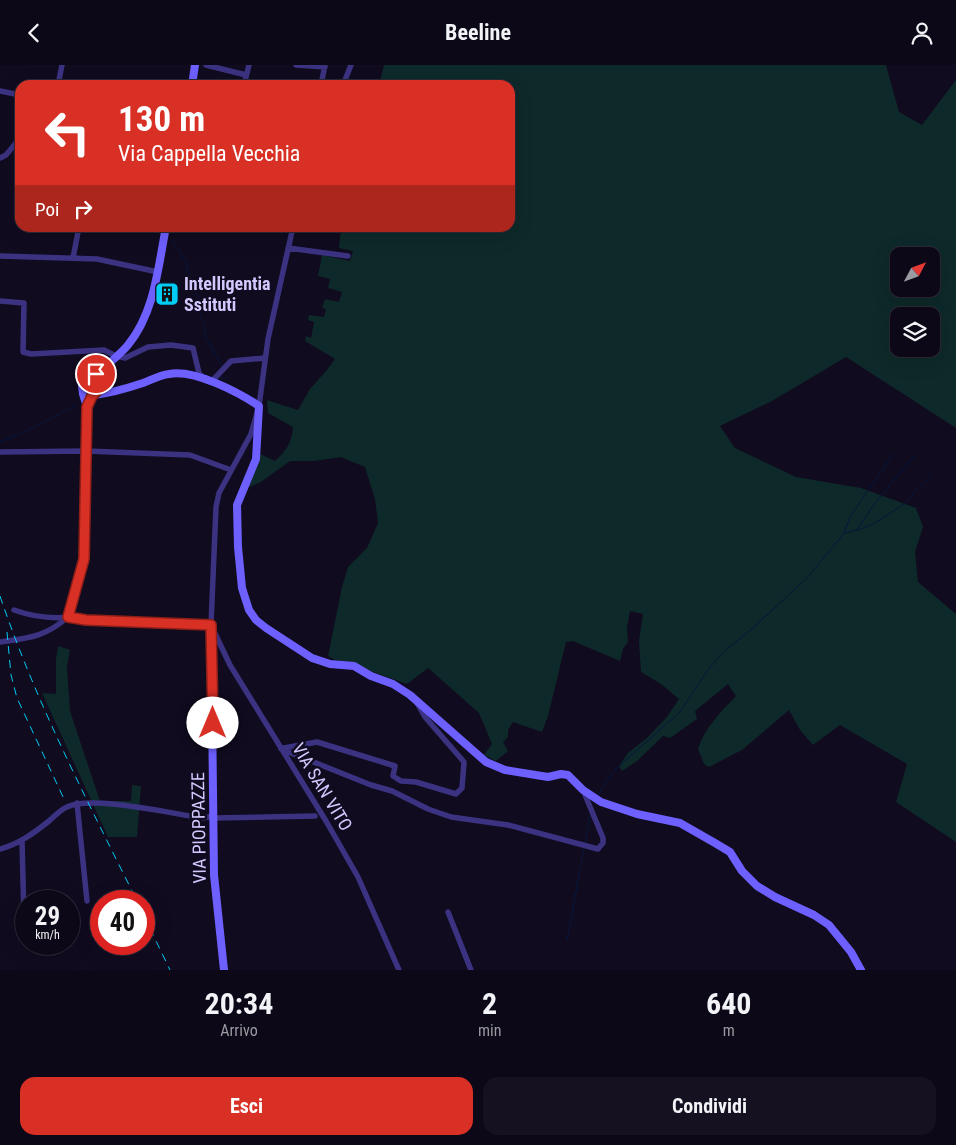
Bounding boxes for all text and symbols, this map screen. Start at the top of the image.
icon: back [20,19,48,47]
icon: person [908,19,936,47]
text: Beeline [445,20,511,45]
text: 130 m [118,99,205,140]
icon: left [35,100,100,165]
text: Via Cappella Vecchia [118,141,300,166]
icon: right [69,195,97,223]
text: Poi [35,198,59,221]
north arrow [890,247,940,297]
map controls [890,247,940,357]
place label: Intelligentia Sstituti [184,273,271,315]
building icon: Intelligentia Sstituti [154,281,180,307]
button: layers [890,307,940,357]
pin [75,353,117,395]
icon: arrive [82,360,110,388]
position arrow [186,696,238,748]
street label: VIA SAN VITO [288,739,357,834]
street label: VIA PIOPPAZZE [187,772,210,884]
speed limit sign: 40 [90,890,155,955]
text: 29 [35,902,60,931]
text: km/h [35,928,60,942]
text: 20:34 [205,986,273,1021]
text: 2 [482,986,497,1021]
text: 640 [706,986,751,1021]
text: Arrivo [220,1021,258,1040]
text: min [478,1021,501,1040]
text: m [723,1021,735,1040]
button: Esci [20,1077,473,1135]
button: Condividi [483,1077,936,1135]

